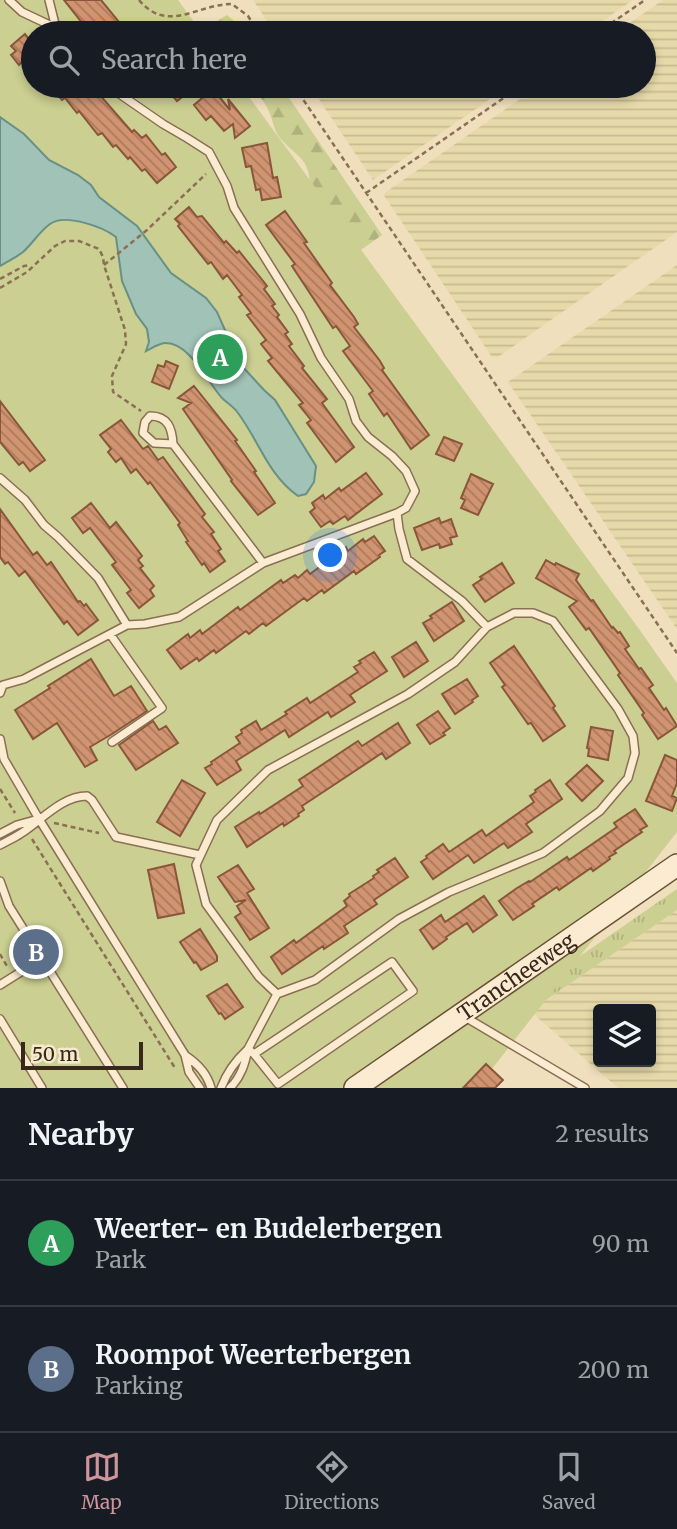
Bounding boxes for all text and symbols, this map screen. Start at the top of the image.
search box [21,21,656,98]
icon: search [45,41,83,79]
text: Search here [101,43,247,76]
pin: A [197,331,243,383]
your location [313,538,347,572]
pin: B [13,926,59,978]
street label: Trancheeweg [452,926,580,1027]
map controls [593,1004,656,1067]
button: layers [593,1004,656,1067]
scale bar [21,1039,144,1071]
text: 50 m [32,1042,78,1066]
text: Nearby [28,1115,134,1153]
text: 2 results [555,1119,649,1148]
text: Weerter- en Budelerbergen [95,1212,442,1245]
text: A [43,1229,59,1258]
text: 90 m [592,1229,649,1258]
text: Park [95,1245,146,1274]
text: Roompot Weerterbergen [95,1338,411,1371]
text: B [43,1355,59,1384]
text: 200 m [578,1355,649,1384]
text: Parking [95,1371,183,1400]
tab: Map [81,1448,122,1514]
tab: Directions [284,1448,379,1514]
tab: Saved [542,1448,596,1514]

